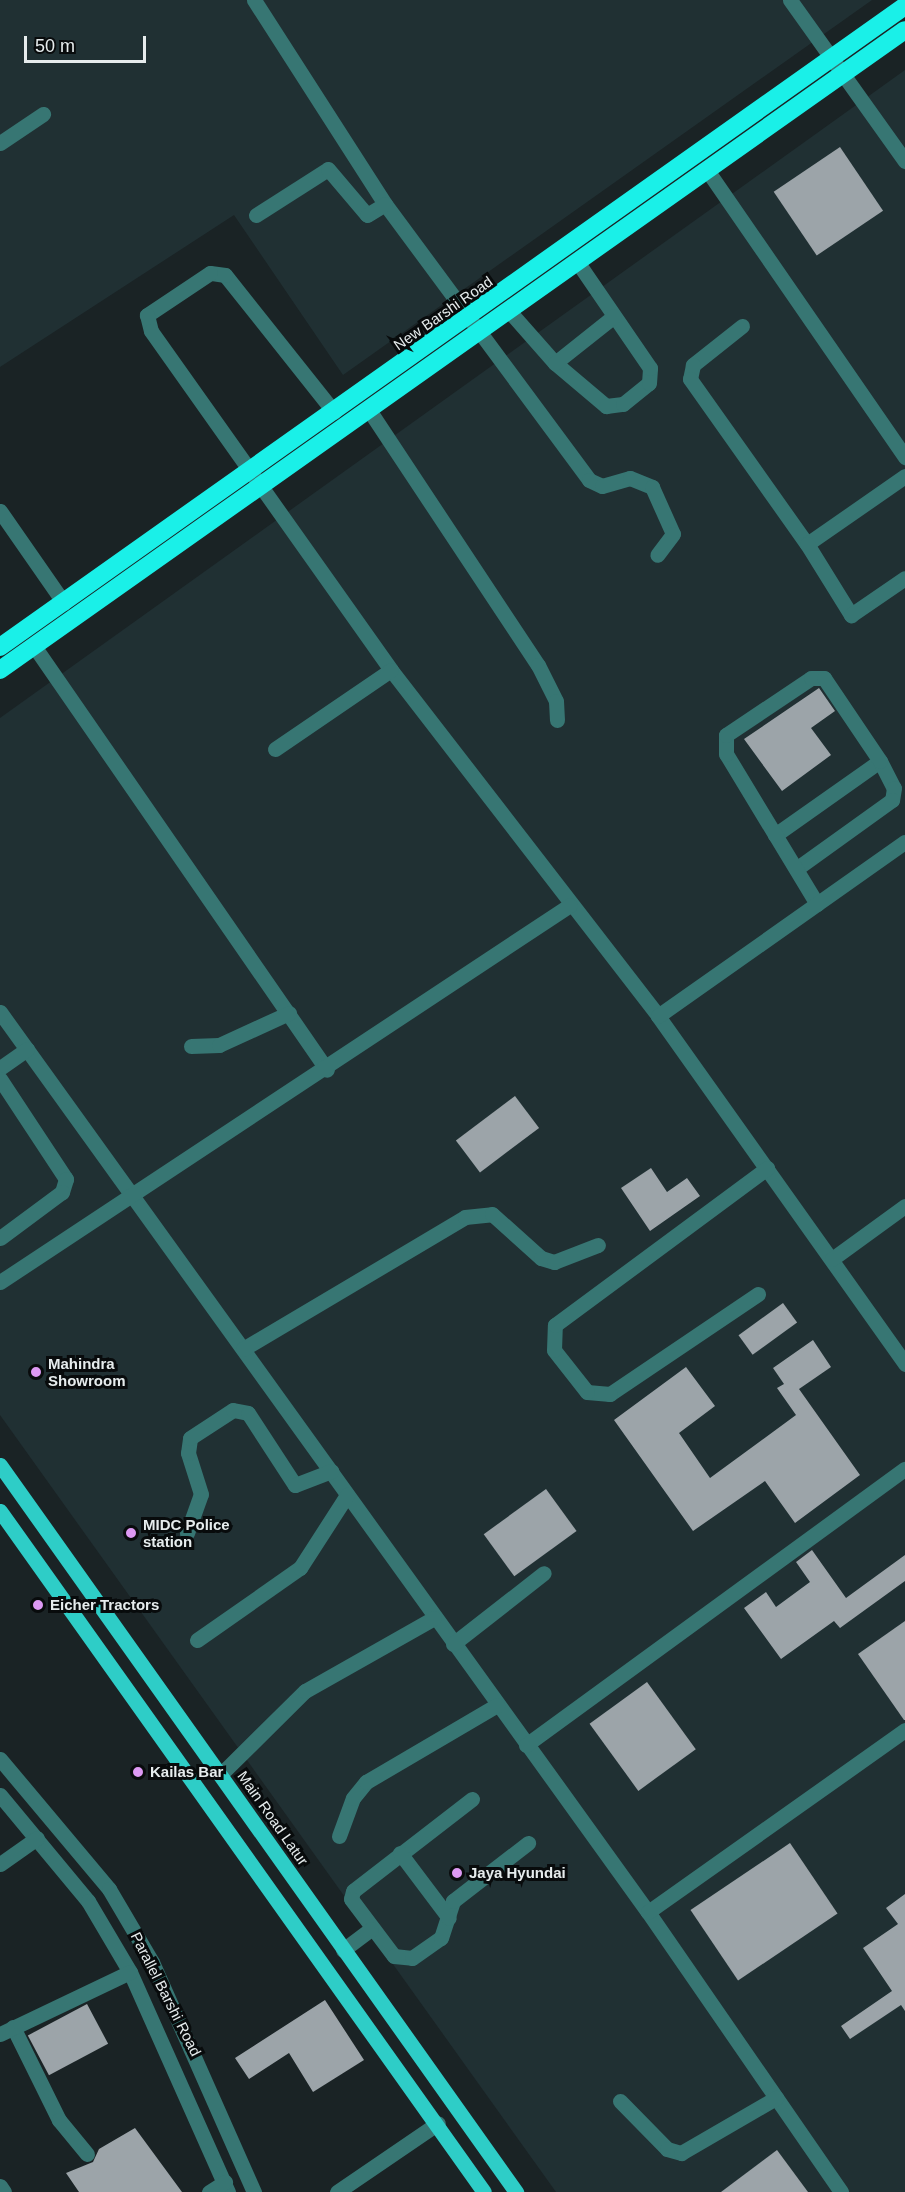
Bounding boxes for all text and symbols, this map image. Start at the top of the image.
scale bar [27,24,148,62]
text: 50 m [35,36,75,56]
street label: New Barshi Road [390,272,496,354]
place label: Mahindra Showroom [48,1354,125,1389]
marker: Mahindra Showroom [29,1365,43,1379]
place label: MIDC Police station [143,1515,230,1550]
marker: MIDC Police station [124,1526,138,1540]
place label: Eicher Tractors [50,1596,159,1614]
marker: Eicher Tractors [31,1598,45,1612]
place label: Kailas Bar [150,1763,223,1781]
marker: Kailas Bar [131,1765,145,1779]
street label: Main Road Latur [234,1767,312,1869]
place label: Jaya Hyundai [469,1864,566,1882]
marker: Jaya Hyundai [450,1866,464,1880]
street label: Parallel Barshi Road [127,1929,205,2059]

